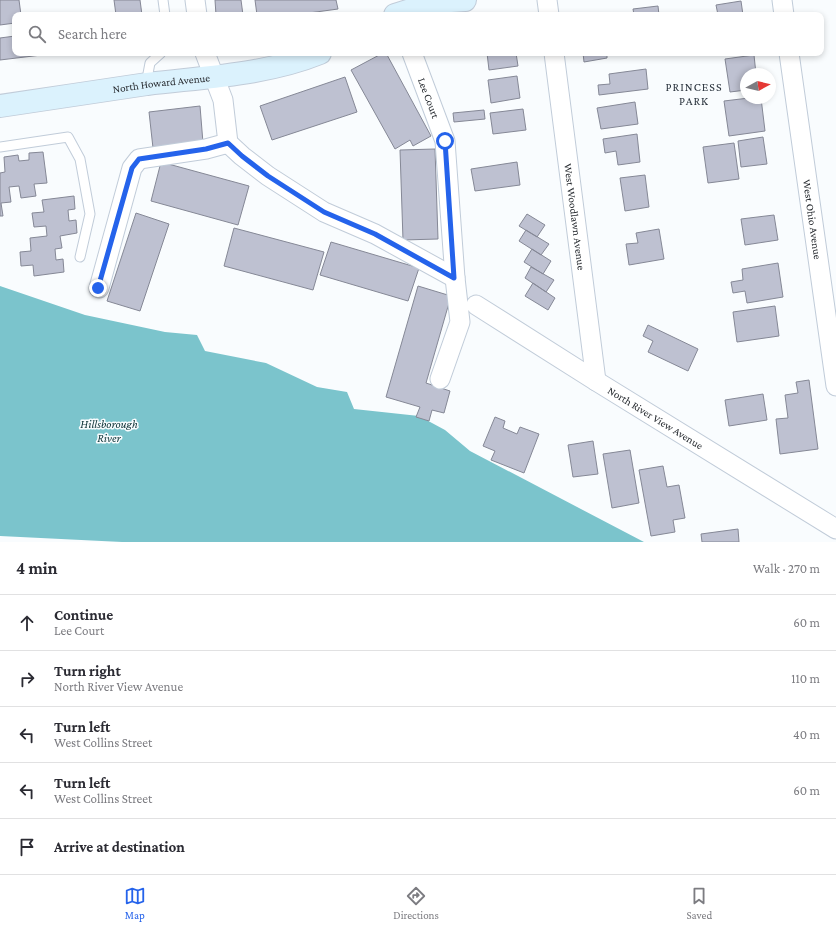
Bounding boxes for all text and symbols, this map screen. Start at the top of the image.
search box [12,12,824,56]
icon: search [26,23,48,45]
text: Search here [58,26,127,42]
north arrow [740,68,776,104]
street label: North Howard Avenue [112,71,211,95]
street label: Lee Court [416,76,442,120]
district label: PRINCESS PARK [665,80,723,108]
route start [436,132,454,150]
street label: West Woodlawn Avenue [562,163,588,271]
street label: West Ohio Avenue [801,179,824,260]
route end [89,279,107,297]
street label: North River View Avenue [606,384,705,452]
water label: Hillsborough River [80,417,138,445]
text: 4 min [16,559,58,578]
text: Walk · 270 m [753,561,820,576]
text: Continue [54,607,113,623]
icon: ahead [16,612,38,634]
text: 60 m [793,615,820,630]
text: Lee Court [54,623,104,638]
text: Turn right [54,663,121,679]
icon: right [16,668,38,690]
text: 110 m [791,671,820,686]
text: North River View Avenue [54,679,183,694]
text: Turn left [54,719,110,735]
icon: left [16,724,38,746]
text: 40 m [793,727,820,742]
text: West Collins Street [54,735,152,750]
text: Turn left [54,775,110,791]
icon: left [16,780,38,802]
text: 60 m [793,783,820,798]
text: West Collins Street [54,791,152,806]
icon: arrive [16,836,38,858]
text: Arrive at destination [54,839,185,855]
tab: Map [124,885,146,921]
tab: Directions [393,885,439,921]
tab: Saved [686,885,712,921]

